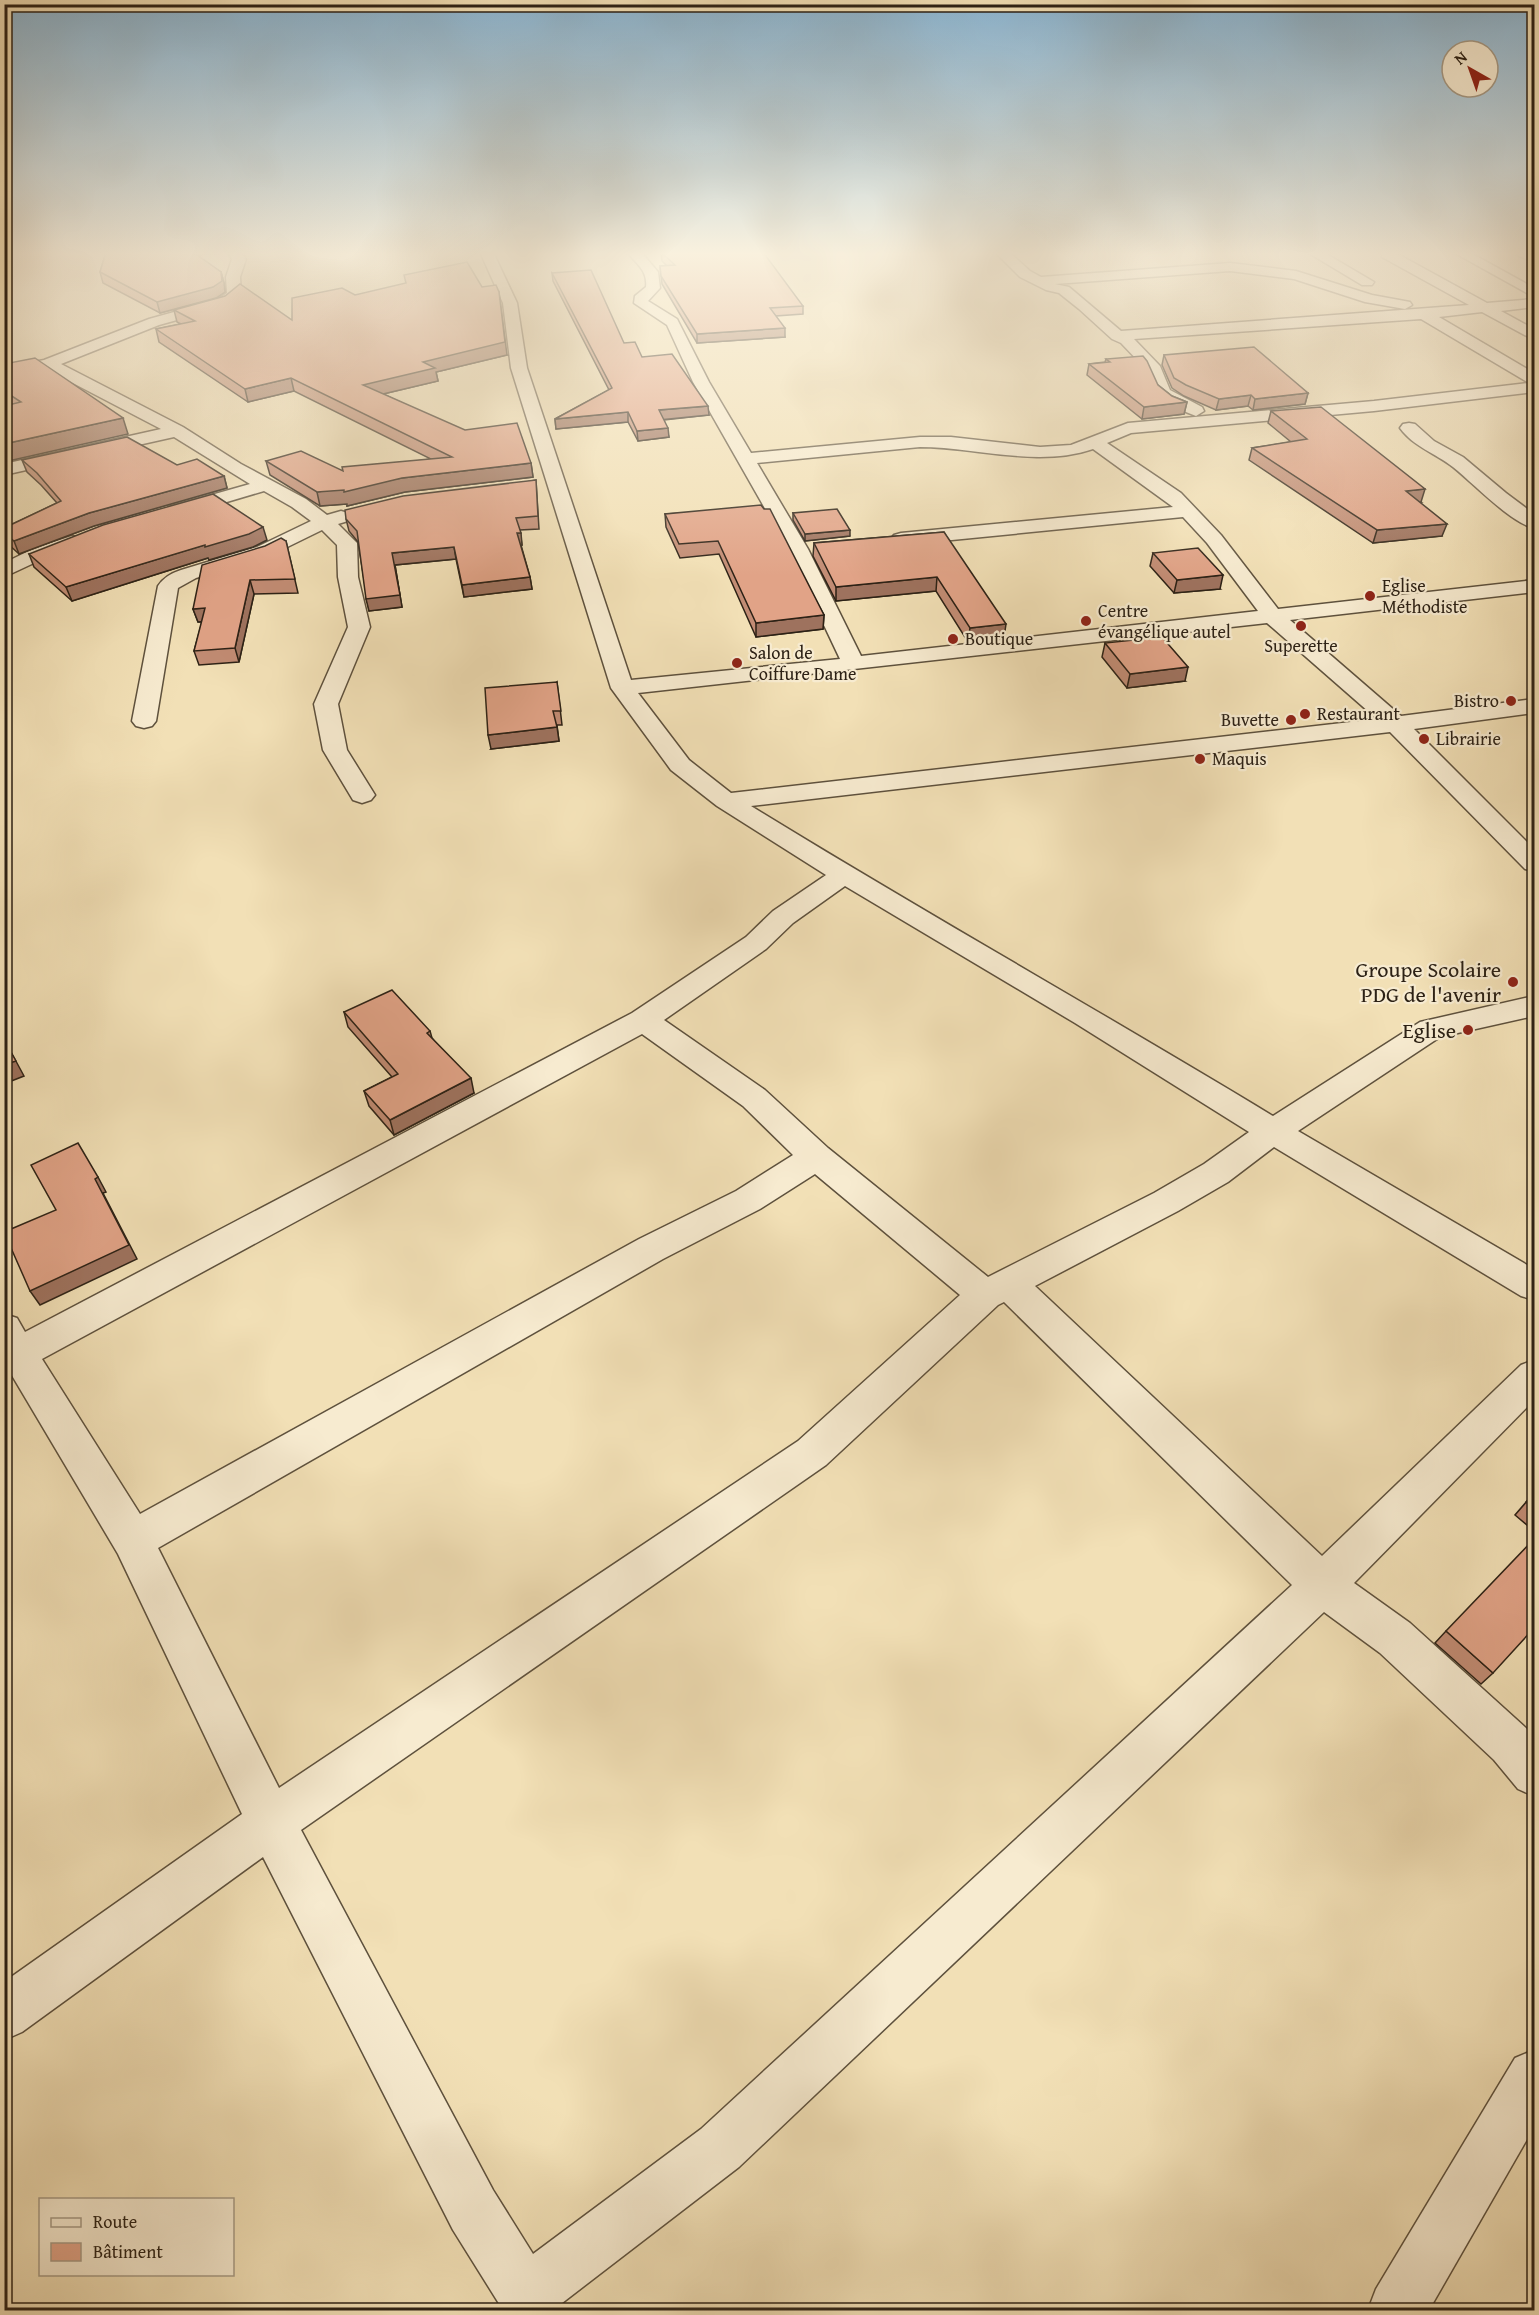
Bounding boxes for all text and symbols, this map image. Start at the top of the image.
north arrow [1440,39,1500,99]
text: N [1449,45,1472,70]
place label: Eglise Méthodiste [1382,572,1467,620]
marker: Eglise Méthodiste [1363,589,1377,603]
place label: Centre évangélique autel [1098,597,1231,645]
marker: Centre évangélique autel [1079,614,1093,628]
marker: Superette [1294,619,1308,633]
place label: Boutique [965,625,1033,652]
marker: Boutique [946,632,960,646]
place label: Superette [1264,632,1338,659]
place label: Salon de Coiffure Dame [749,639,856,687]
marker: Salon de Coiffure Dame [730,656,744,670]
place label: Bistro [1454,687,1499,714]
marker: Bistro [1504,694,1518,708]
place label: Restaurant [1317,700,1400,727]
place label: Buvette [1221,706,1279,733]
marker: Restaurant [1298,707,1312,721]
marker: Buvette [1284,713,1298,727]
place label: Librairie [1436,725,1501,752]
marker: Librairie [1417,732,1431,746]
place label: Maquis [1212,745,1267,772]
marker: Maquis [1193,752,1207,766]
place label: Groupe Scolaire PDG de l'avenir [1356,953,1501,1010]
marker: Groupe Scolaire PDG de l'avenir [1506,975,1520,989]
place label: Eglise [1403,1014,1456,1046]
marker: Eglise [1461,1023,1475,1037]
legend [39,2198,234,2276]
text: Route [93,2208,137,2235]
text: Bâtiment [93,2238,163,2265]

